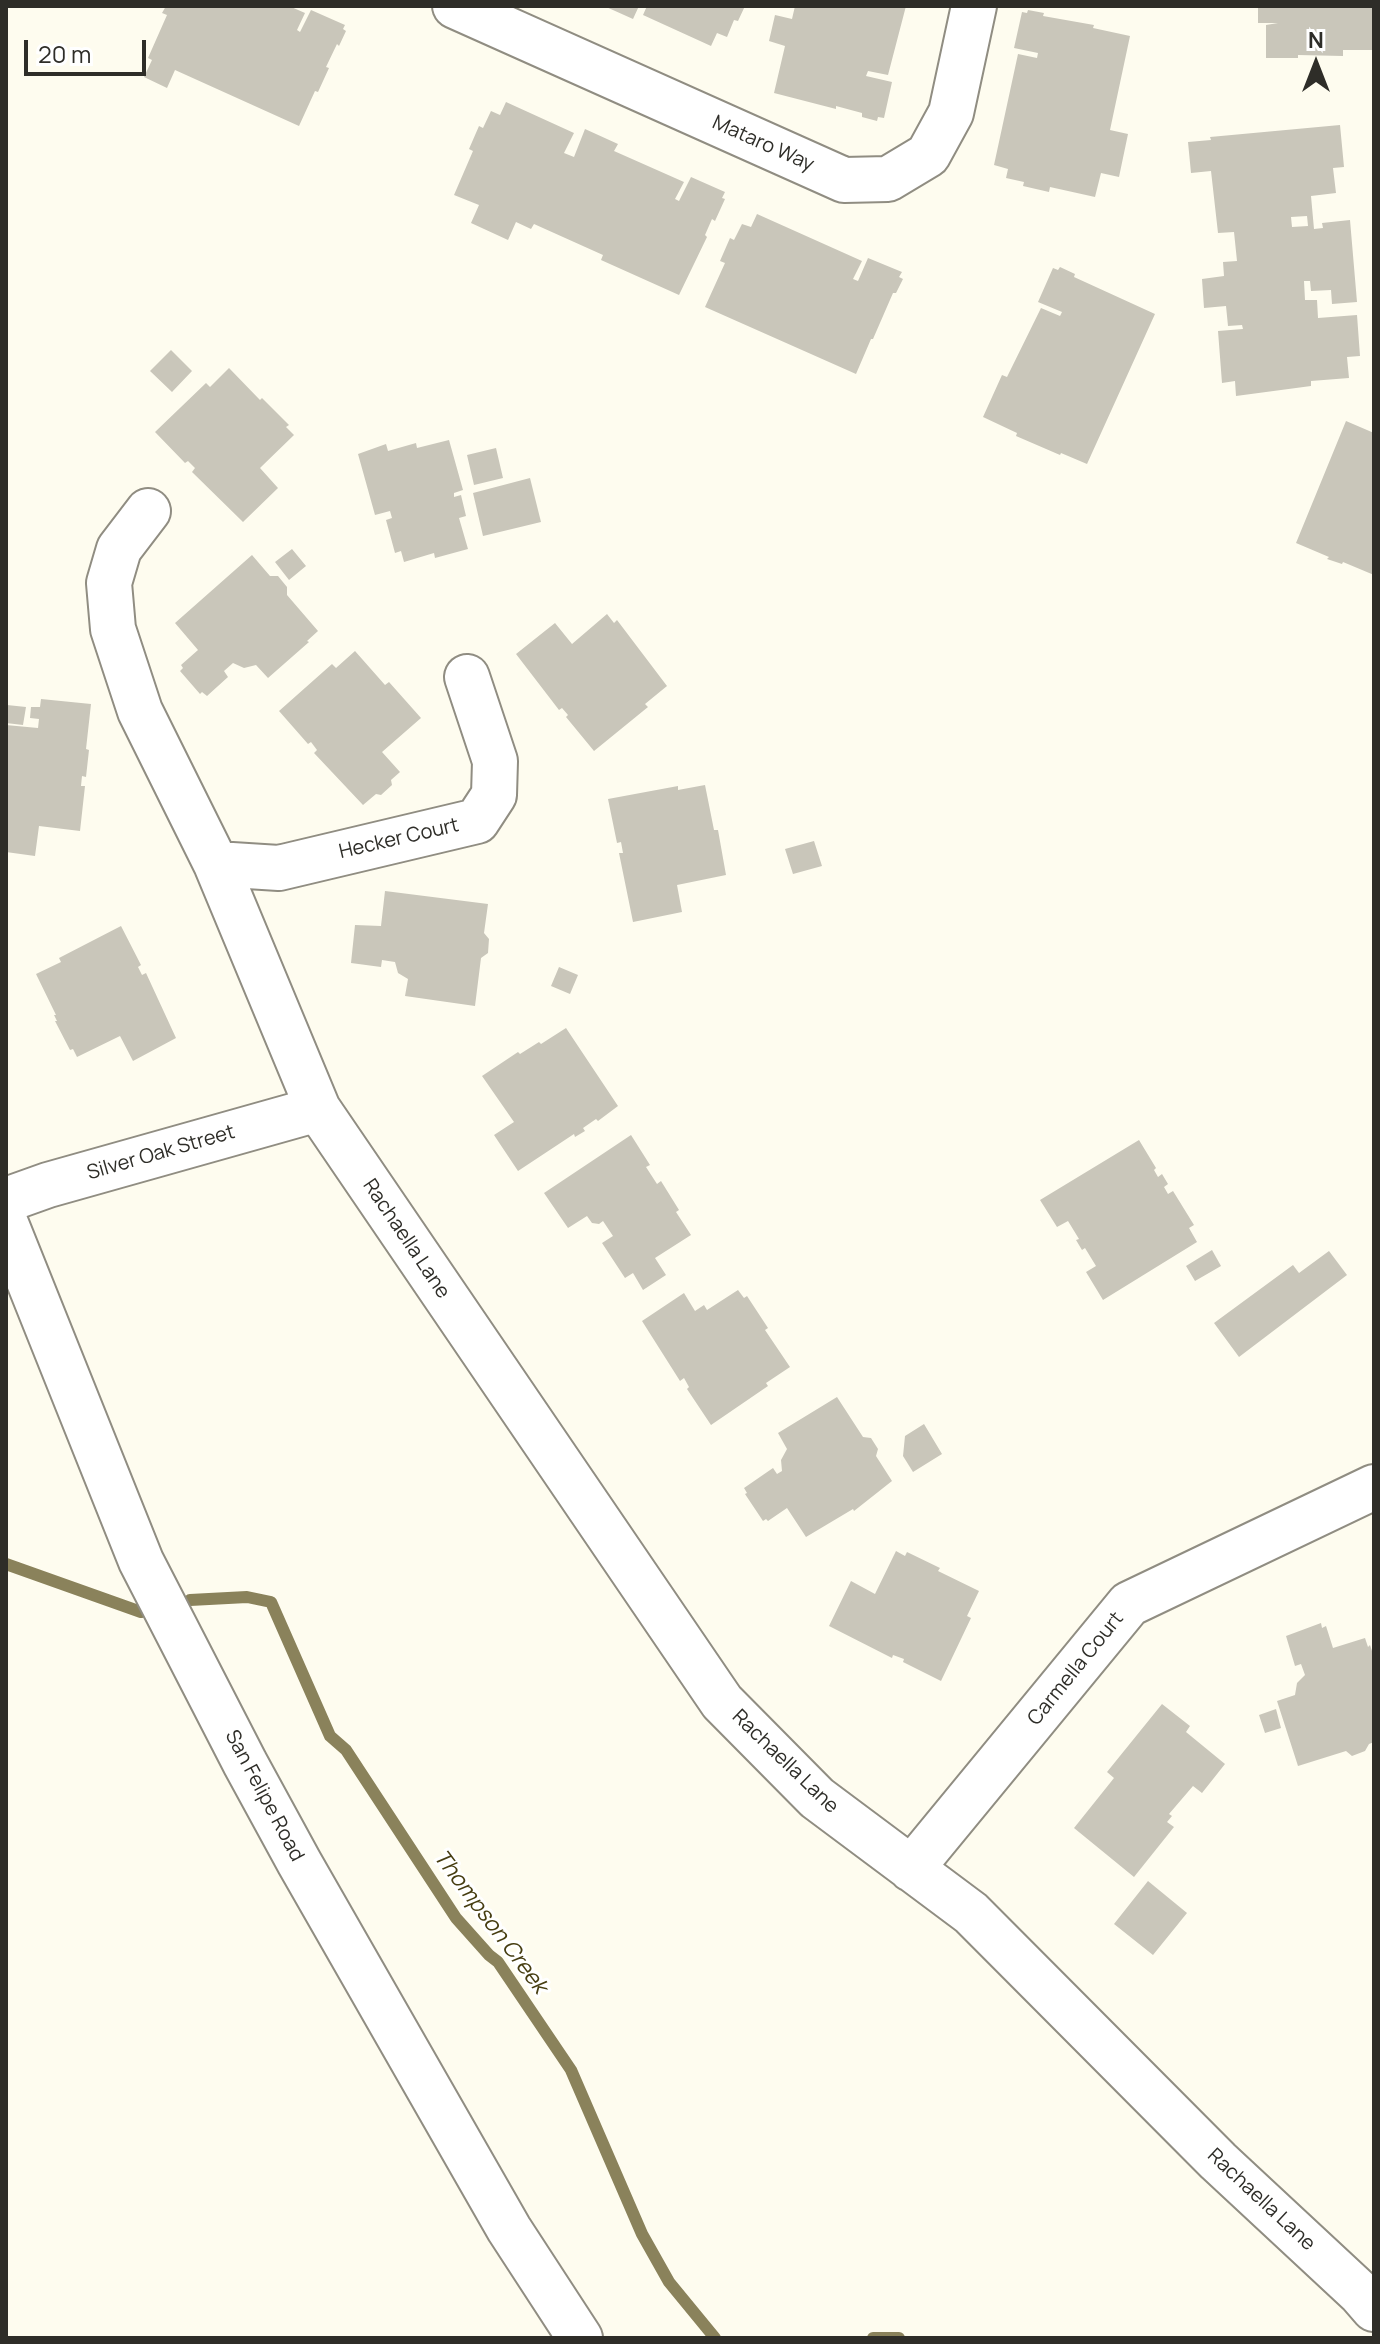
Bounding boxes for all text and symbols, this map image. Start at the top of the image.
scale bar [28,24,150,74]
north arrow [1276,24,1356,104]
text: N [1308,25,1324,55]
text: 20 m [38,37,91,70]
street label: Mataro Way [708,111,818,177]
street label: Hecker Court [337,814,461,864]
street label: Silver Oak Street [84,1120,238,1186]
street label: Rachaella Lane [357,1175,455,1303]
street label: Carmella Court [1023,1607,1129,1731]
street label: Rachaella Lane [727,1705,843,1819]
street label: San Felipe Road [219,1726,309,1866]
water label: Thompson Creek [427,1845,553,1999]
street label: Rachaella Lane [1202,2144,1320,2256]

